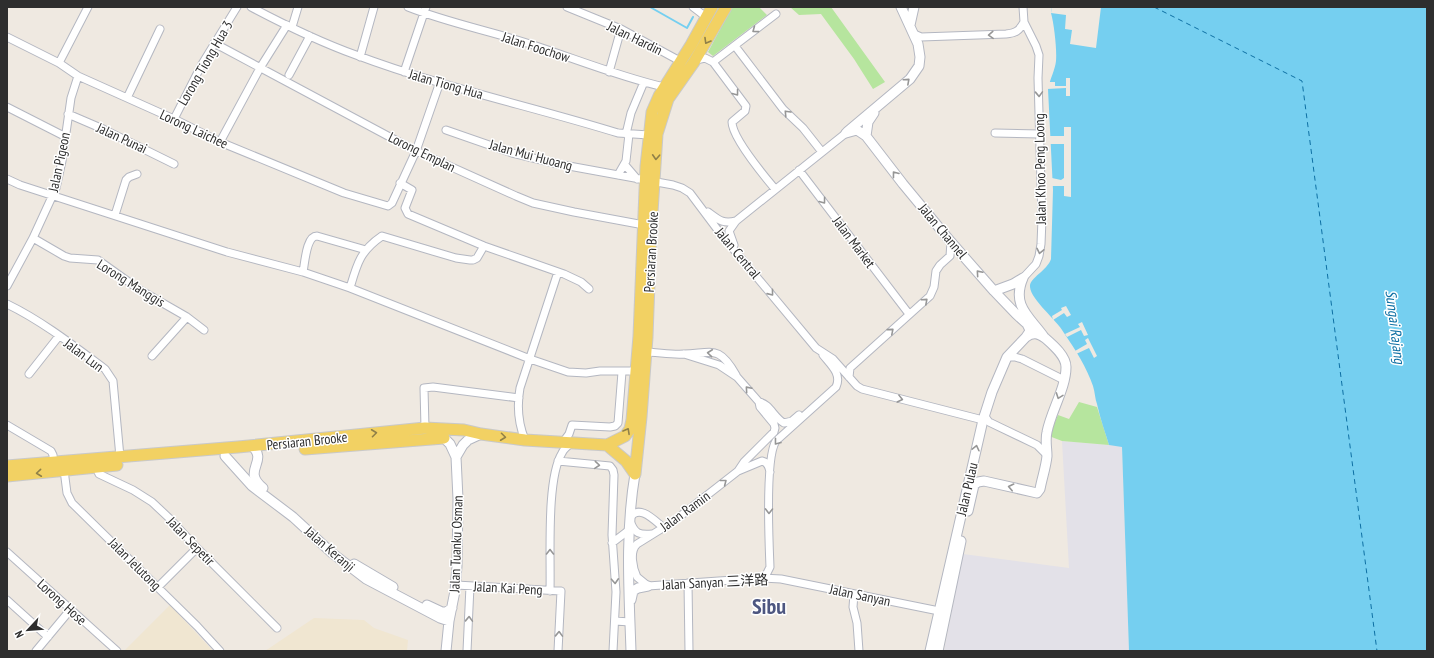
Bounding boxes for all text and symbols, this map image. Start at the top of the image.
street label: Lorong Tiong Hua 3 [173,17,237,109]
street label: Jalan Hardin [604,17,666,59]
one-way arrow [753,25,760,32]
street label: Jalan Foochow [499,27,573,67]
one-way arrow [988,31,994,39]
one-way arrow [704,37,711,44]
street label: Jalan Tiong Hua [406,65,485,103]
one-way arrow [902,78,910,86]
one-way arrow [732,89,739,96]
one-way arrow [1034,91,1043,97]
street label: Lorong Laichee [157,105,231,153]
one-way arrow [785,110,792,118]
street label: Jalan Khoo Peng Loong [1030,113,1050,226]
street label: Jalan Punai [93,118,150,158]
street label: Lorong Emplan [385,128,459,176]
street label: Jalan Pigeon [44,131,74,194]
street label: Jalan Mui Huoang [486,135,575,175]
one-way arrow [652,154,660,160]
one-way arrow [893,171,900,178]
one-way arrow [818,197,825,204]
street label: Jalan Channel [914,199,972,263]
street label: Persiaran Brooke [640,211,662,293]
street label: Jalan Market [828,212,879,272]
street label: Jalan Central [711,223,765,283]
one-way arrow [1036,248,1044,255]
street label: Lorong Manggis [94,255,169,311]
one-way arrow [976,270,983,278]
one-way arrow [766,289,773,296]
water label: Sungai Rajang [1382,289,1410,366]
one-way arrow [920,299,927,306]
one-way arrow [886,329,894,336]
street label: Jalan Lun [60,334,107,376]
one-way arrow [707,348,713,357]
one-way arrow [745,387,752,394]
one-way arrow [1055,393,1063,400]
one-way arrow [896,394,903,402]
street label: Persiaran Brooke [266,428,348,454]
one-way arrow [623,428,630,435]
one-way arrow [371,429,377,438]
one-way arrow [500,432,506,441]
one-way arrow [775,437,782,445]
one-way arrow [972,445,980,451]
one-way arrow [594,460,600,469]
street label: Jalan Pulau [952,461,982,518]
one-way arrow [36,468,42,477]
one-way arrow [720,479,727,486]
one-way arrow [1007,483,1014,491]
street label: Jalan Ramin [656,487,714,536]
street label: Jalan Tuanku Osman [445,495,467,594]
one-way arrow [765,508,774,514]
street label: Jalan Sepetir [163,512,219,569]
street label: Jalan Keranji [300,522,359,576]
street label: Jalan Jelutong [104,533,165,594]
one-way arrow [546,549,554,555]
street label: Jalan Sanyan 三洋路 [660,570,769,594]
street label: Lorong Hose [34,575,91,629]
street label: Jalan Kai Peng [472,577,543,599]
one-way arrow [611,578,619,584]
street label: Jalan Sanyan [827,580,892,610]
district label: Sibu [752,592,786,620]
north arrow [8,610,48,650]
one-way arrow [464,616,473,622]
text: N [11,629,27,640]
one-way arrow [555,631,563,637]

